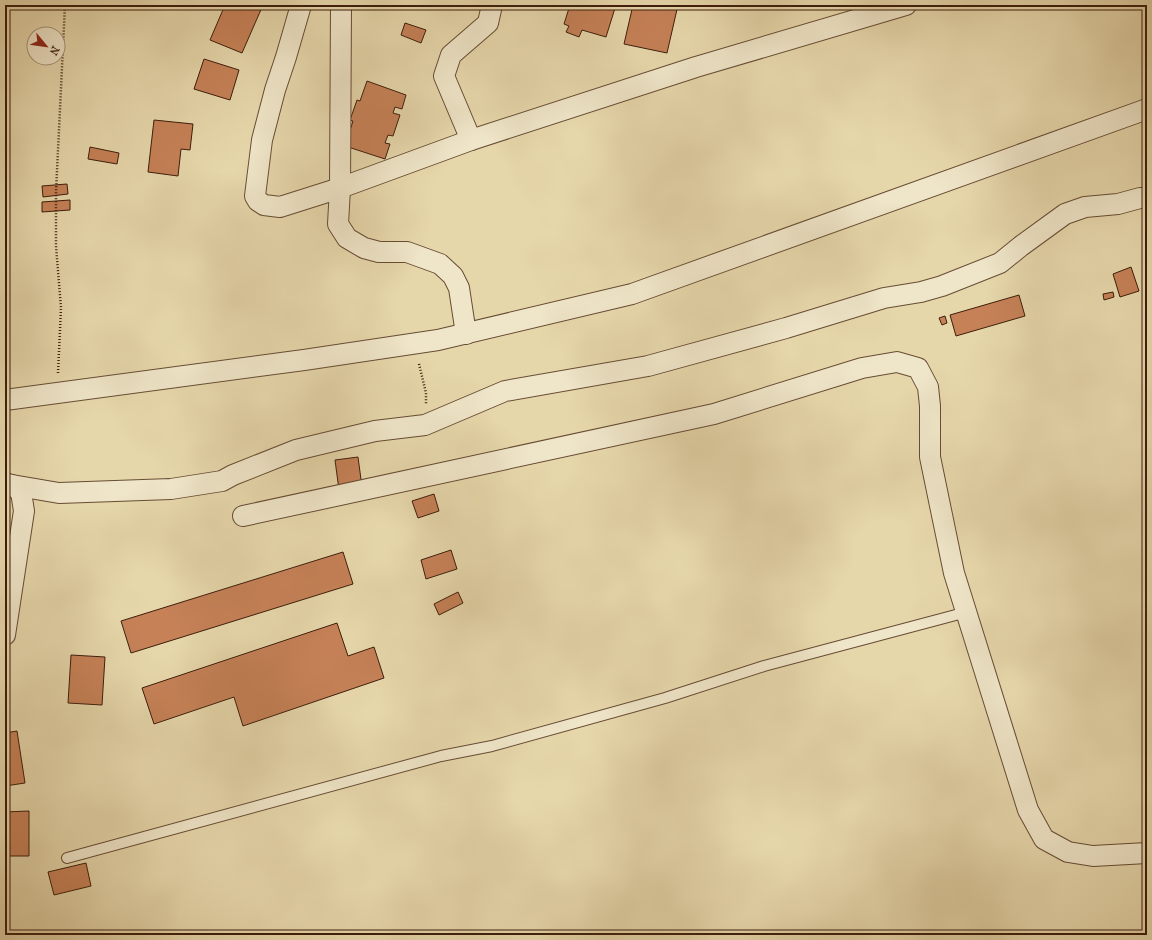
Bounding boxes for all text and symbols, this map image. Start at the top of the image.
north arrow [26,26,66,66]
text: N [46,44,62,58]

